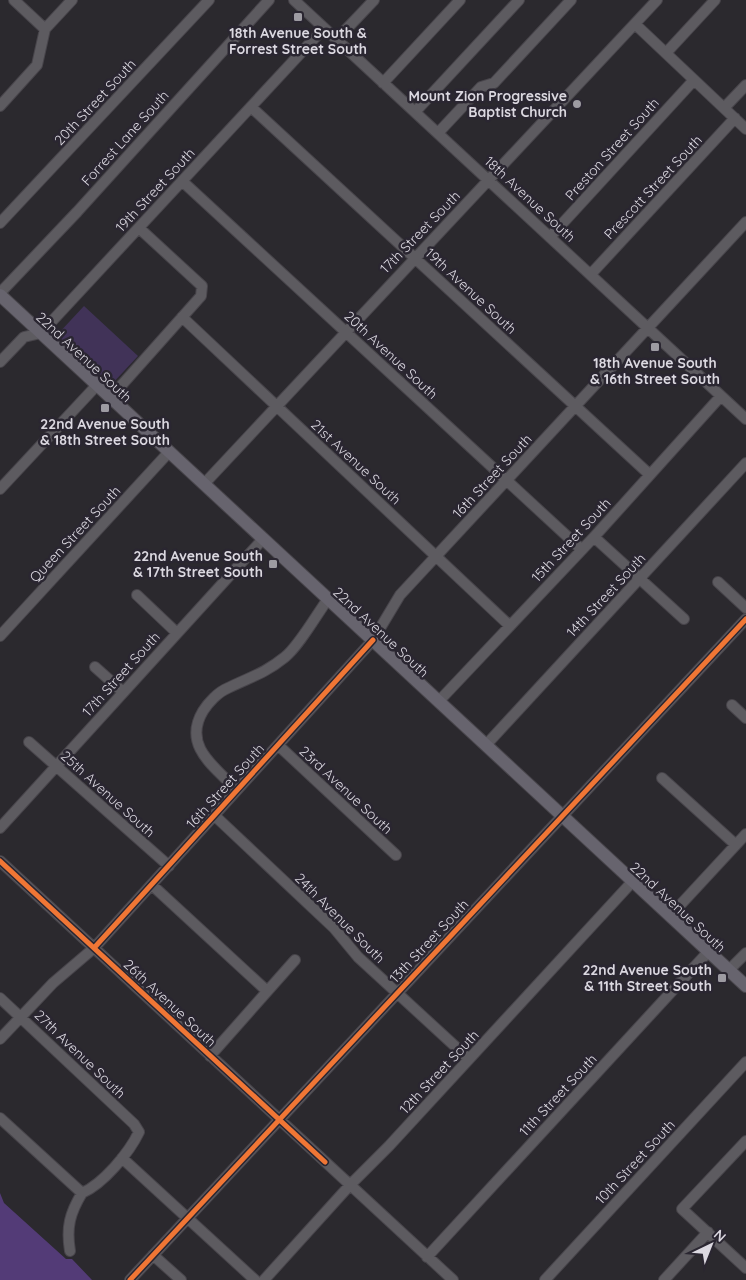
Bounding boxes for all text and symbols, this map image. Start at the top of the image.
marker: 18th Avenue South & Forrest Street South [292,11,304,23]
place label: 18th Avenue South & Forrest Street South [229,24,367,58]
street label: 20th Street South [50,55,140,149]
street label: Forrest Lane South [77,86,173,190]
place label: Mount Zion Progressive Baptist Church [408,87,567,121]
street label: Preston Street South [561,94,663,204]
marker: Mount Zion Progressive Baptist Church [571,98,583,110]
street label: Prescott Street South [600,131,706,243]
street label: 19th Street South [111,144,199,236]
street label: 18th Avenue South [481,152,579,246]
street label: 17th Street South [376,187,464,277]
street label: 19th Avenue South [422,244,520,338]
street label: 20th Avenue South [341,307,441,403]
street label: 22nd Avenue South [32,308,136,406]
marker: 18th Avenue South & 16th Street South [649,341,661,353]
place label: 18th Avenue South & 16th Street South [590,354,720,388]
marker: 22nd Avenue South & 18th Street South [99,402,111,414]
place label: 22nd Avenue South & 18th Street South [40,415,170,449]
street label: 21st Avenue South [307,416,405,508]
street label: 16th Street South [448,430,536,522]
street label: Queen Street South [26,482,124,586]
street label: 15th Street South [527,494,615,586]
place label: 22nd Avenue South & 17th Street South [133,547,263,581]
street label: 14th Street South [563,549,649,641]
marker: 22nd Avenue South & 17th Street South [267,558,279,570]
street label: 22nd Avenue South [329,583,433,681]
street label: 17th Street South [78,628,164,720]
street label: 16th Street South [182,740,268,832]
street label: 23rd Avenue South [296,742,396,838]
street label: 25th Avenue South [57,747,159,841]
street label: 22nd Avenue South [626,858,730,956]
street label: 24th Avenue South [291,869,389,967]
street label: 13th Street South [386,895,472,987]
street label: 26th Avenue South [120,955,220,1051]
place label: 22nd Avenue South & 11th Street South [582,961,712,995]
marker: 22nd Avenue South & 11th Street South [716,972,728,984]
street label: 27th Avenue South [31,1006,129,1102]
street label: 12th Street South [395,1026,483,1118]
street label: 11th Street South [515,1050,601,1140]
street label: 10th Street South [591,1116,679,1208]
north arrow [686,1220,736,1270]
text: N [710,1225,730,1246]

